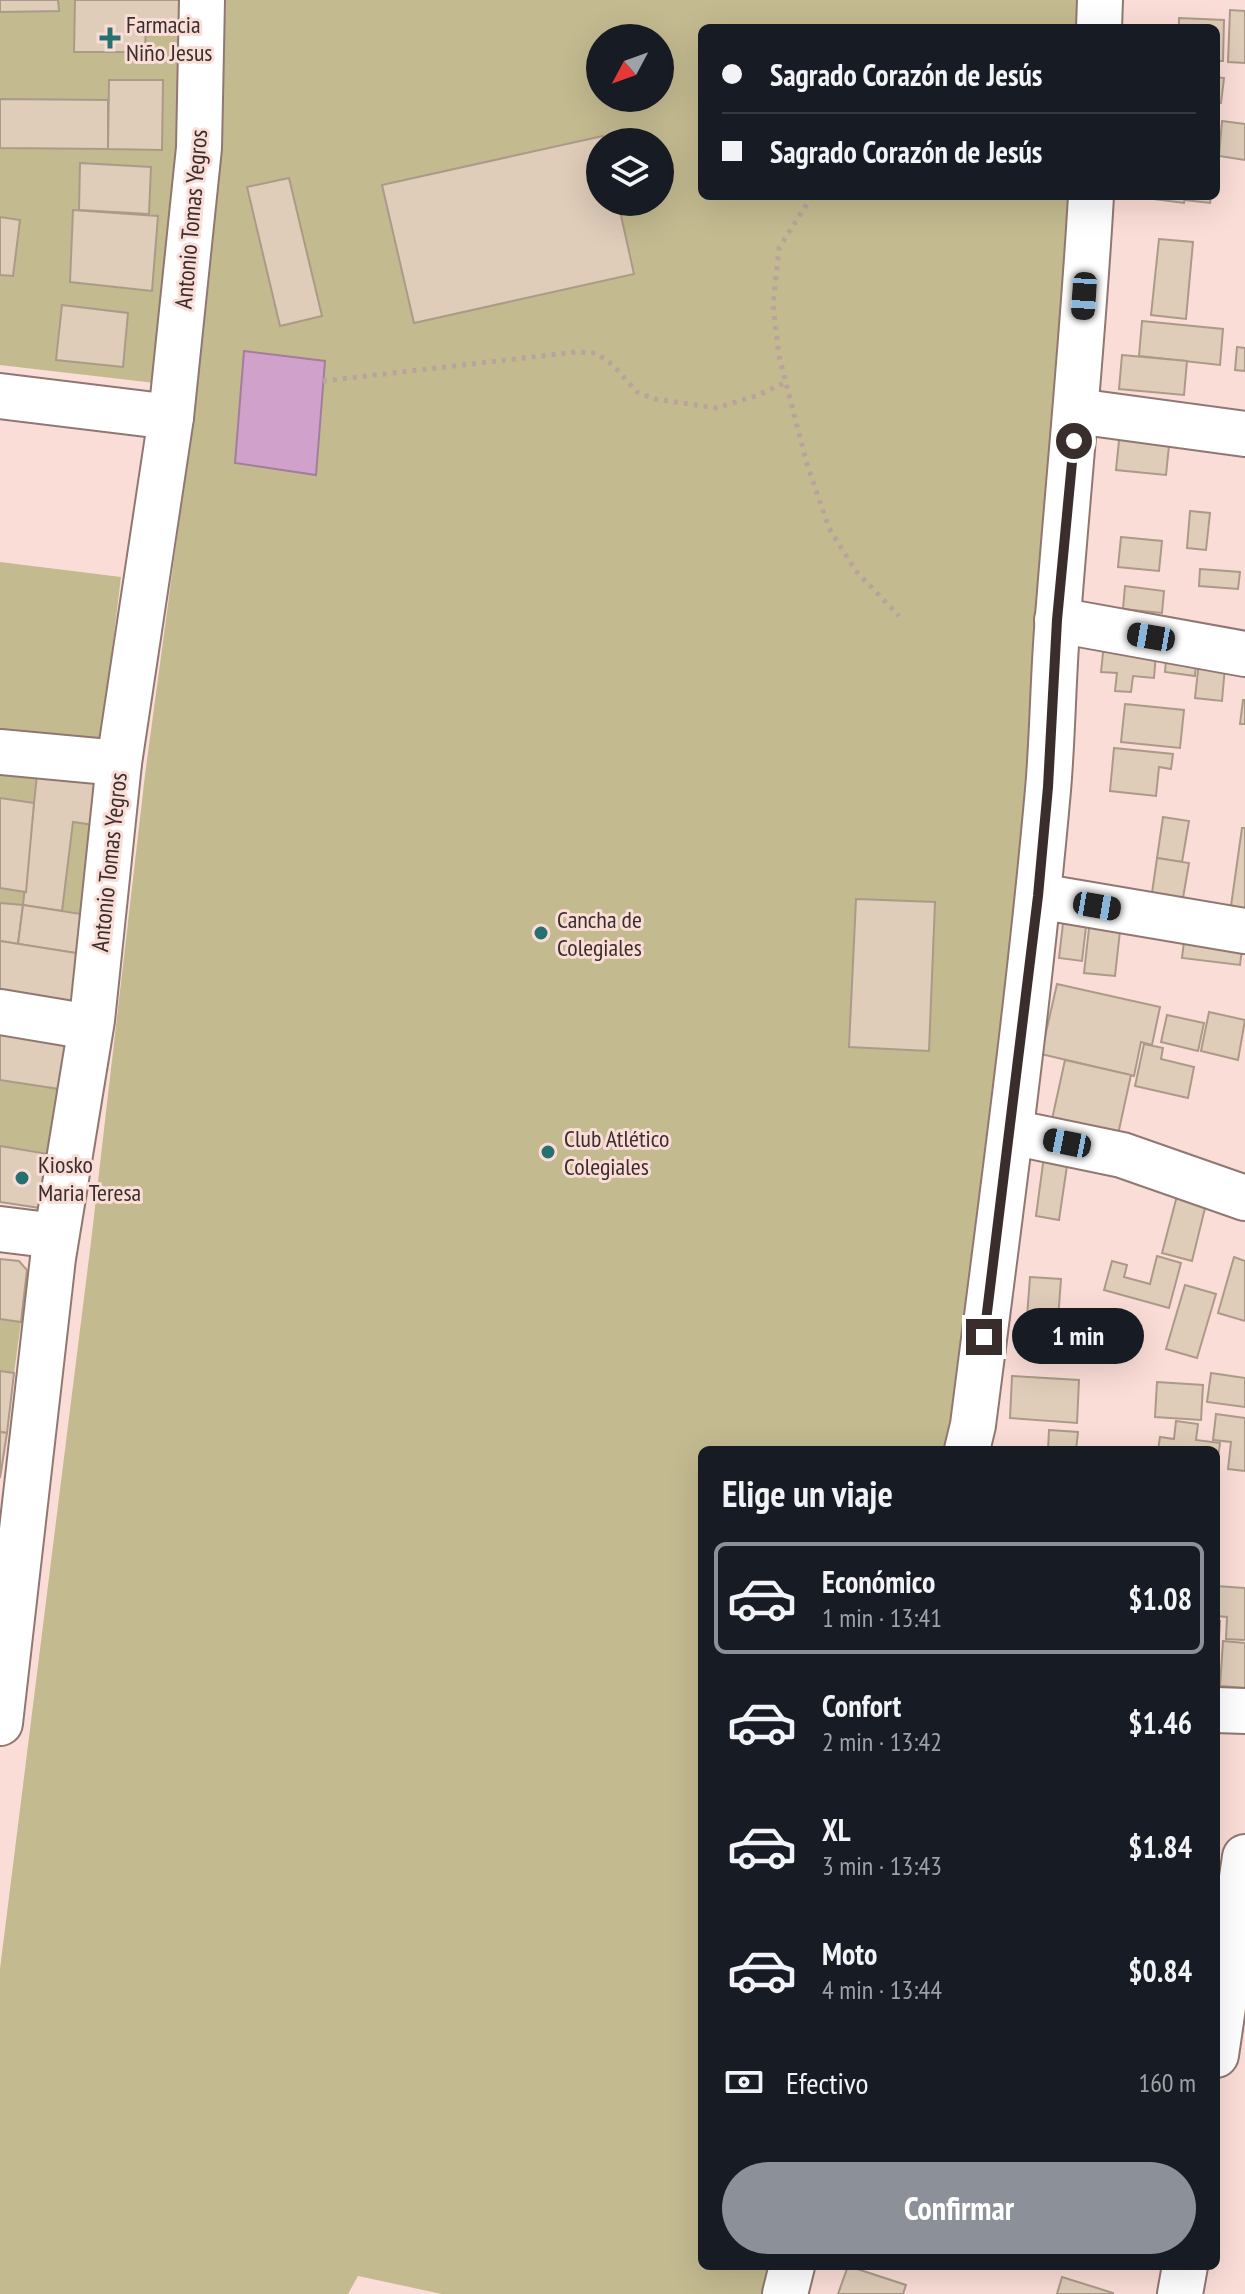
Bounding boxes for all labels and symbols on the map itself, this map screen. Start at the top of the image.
place label: Farmacia Niño Jesus [126,9,212,68]
north arrow [586,24,674,112]
marker: Farmacia Niño Jesus [101,29,119,47]
street label: Antonio Tomas Yegros [168,128,214,310]
car [1070,271,1098,321]
route start [1056,423,1092,459]
car [1125,621,1177,653]
street label: Antonio Tomas Yegros [84,771,134,953]
car [1071,890,1123,922]
place label: Cancha de Colegiales [557,904,642,963]
marker: Cancha de Colegiales [532,924,550,942]
place label: Club Atlético Colegiales [564,1123,669,1182]
car [1041,1127,1093,1159]
marker: Club Atlético Colegiales [539,1143,557,1161]
place label: Kiosko Maria Teresa [38,1149,141,1208]
marker: Kiosko Maria Teresa [13,1169,31,1187]
callout: 1 min [1012,1309,1144,1365]
route end [966,1319,1002,1355]

